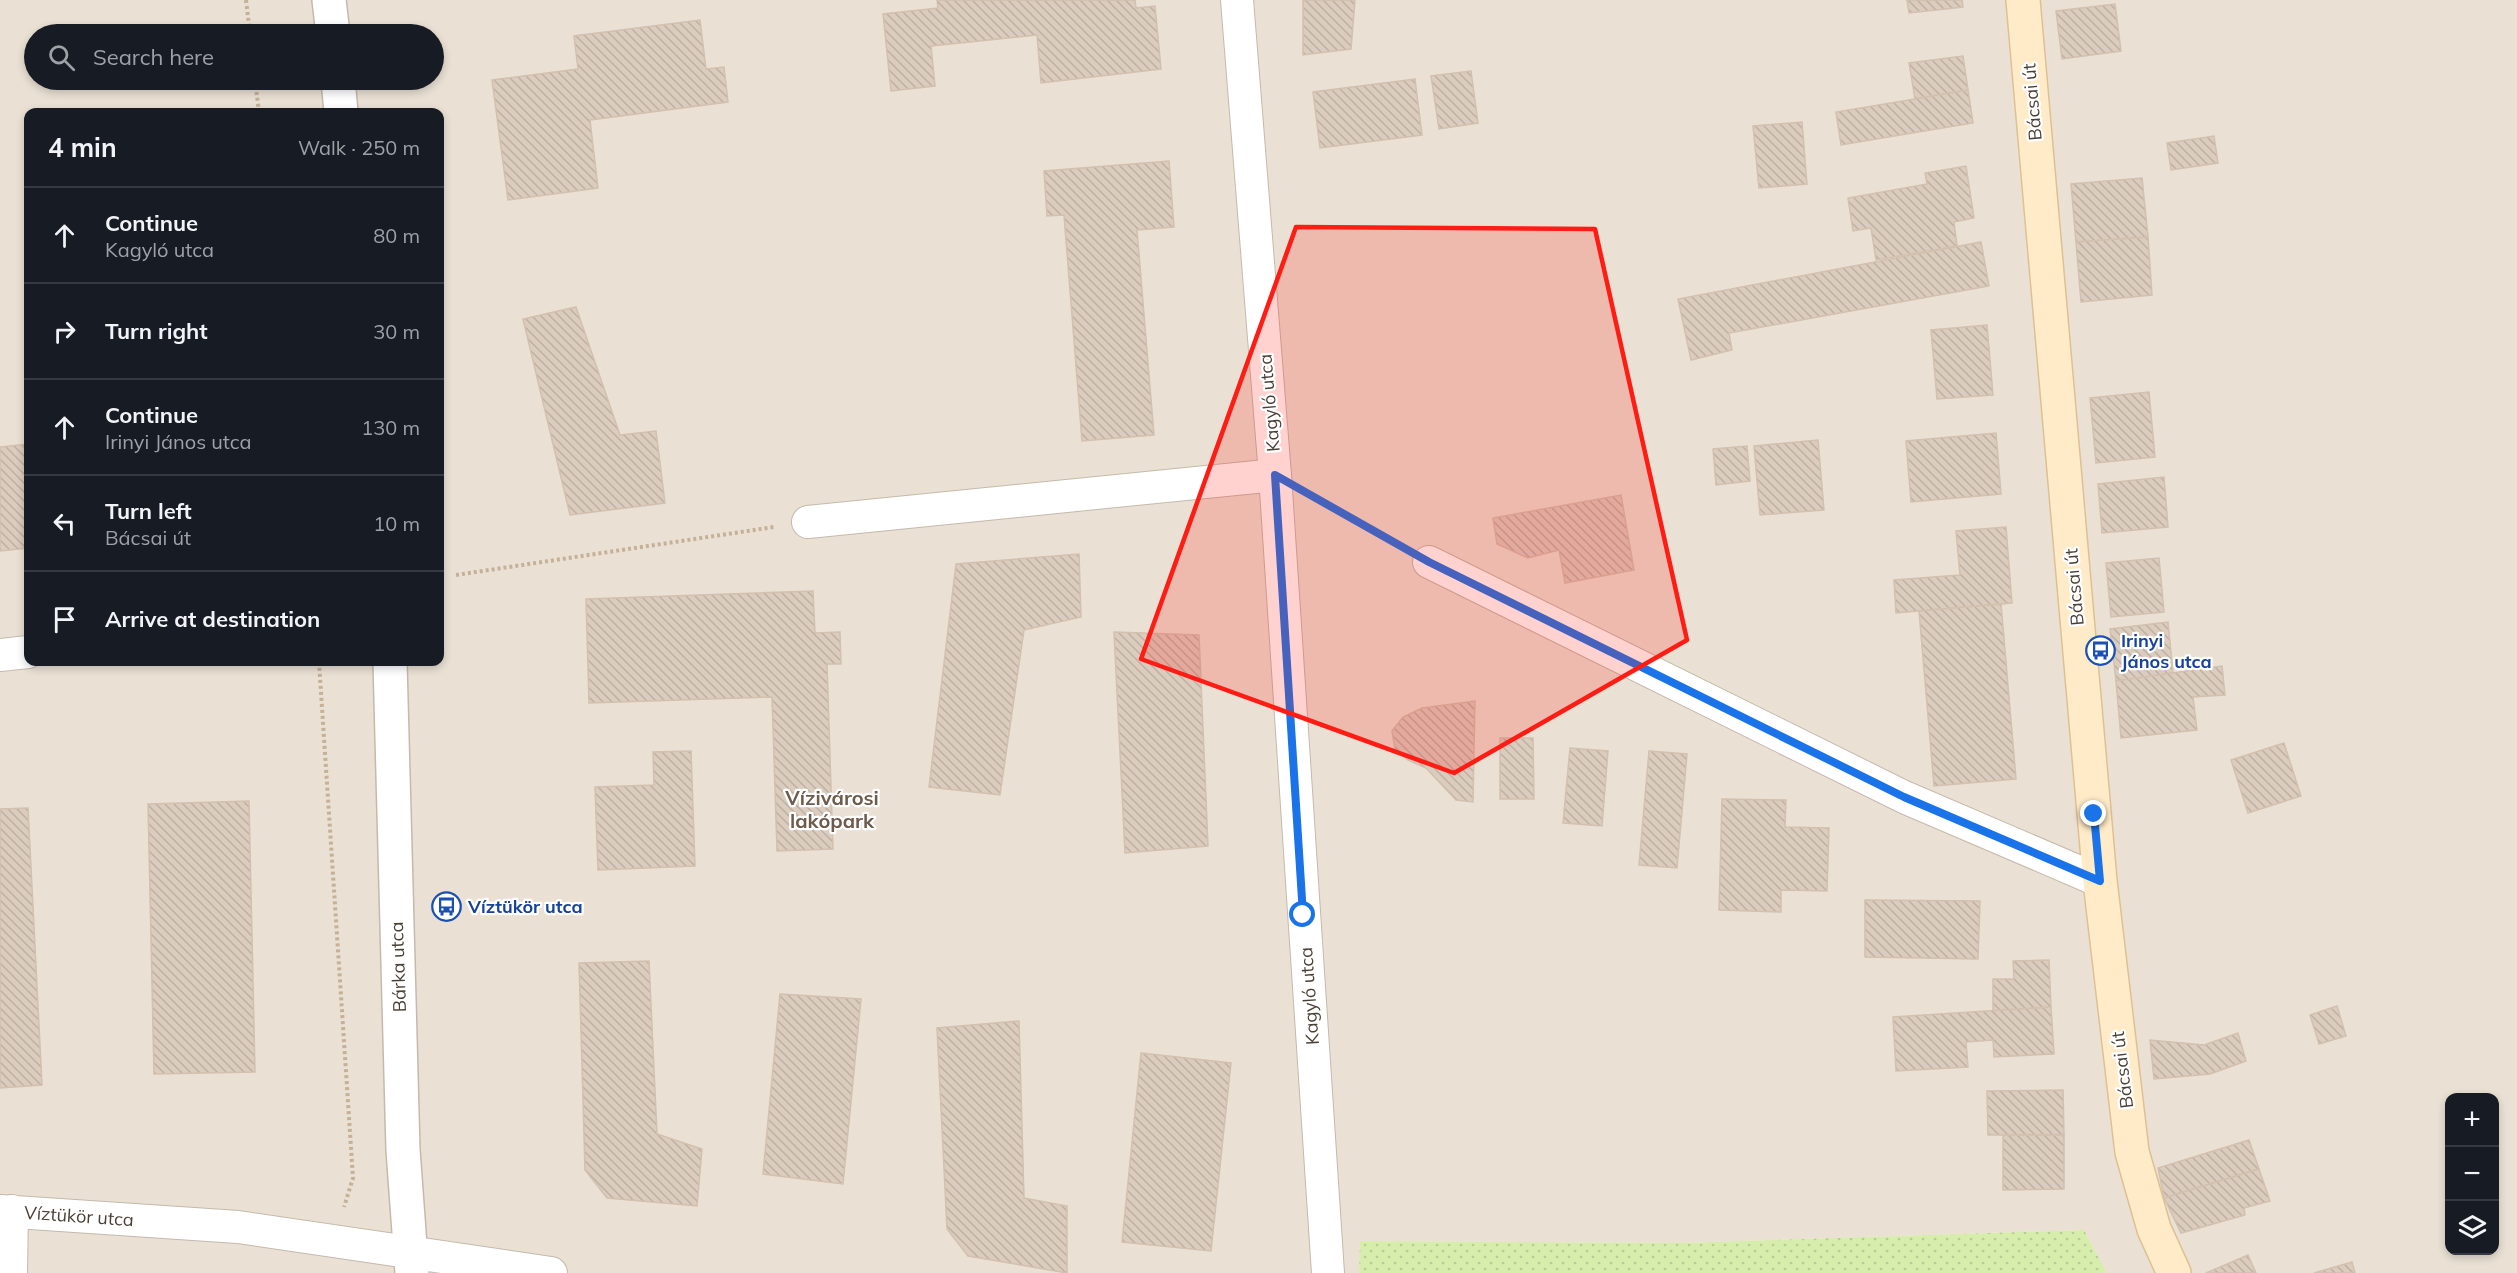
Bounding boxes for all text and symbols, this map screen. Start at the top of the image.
search box [24,24,444,90]
icon: search [45,41,78,74]
text: Search here [93,43,214,71]
street label: Bácsai út [2017,62,2047,142]
text: 4 min [48,131,117,164]
text: Walk · 250 m [298,135,420,160]
text: Continue [105,209,198,237]
icon: ahead [48,219,81,252]
text: 80 m [373,223,420,248]
text: Kagyló utca [105,237,214,262]
icon: right [48,315,81,348]
text: Turn right [105,317,208,345]
text: 30 m [373,319,420,344]
street label: Kagyló utca [1253,353,1285,453]
text: Continue [105,401,198,429]
icon: ahead [48,411,81,444]
text: 130 m [361,415,420,440]
text: Irinyi János utca [105,429,252,454]
text: Turn left [105,497,192,525]
icon: left [48,507,81,540]
text: 10 m [373,511,420,536]
text: Bácsai út [105,525,191,550]
street label: Bácsai út [2059,547,2089,627]
icon: arrive [48,603,81,636]
text: Arrive at destination [105,605,320,633]
place label: Irinyi János utca [2121,629,2212,673]
bus stop icon: Irinyi János utca [2084,634,2116,666]
district label: Vízivárosi lakópark [784,785,879,833]
route end [2080,800,2106,826]
bus stop icon: Víztükör utca [431,890,463,922]
place label: Víztükör utca [467,895,583,918]
route start [1289,901,1315,927]
street label: Bárka utca [385,921,411,1013]
street label: Kagyló utca [1294,946,1324,1046]
street label: Bácsai út [2106,1030,2138,1110]
map controls [2445,1093,2499,1255]
button: + [2445,1093,2499,1147]
button: − [2445,1147,2499,1201]
street label: Víztükör utca [23,1201,135,1231]
button: layers [2445,1201,2499,1255]

